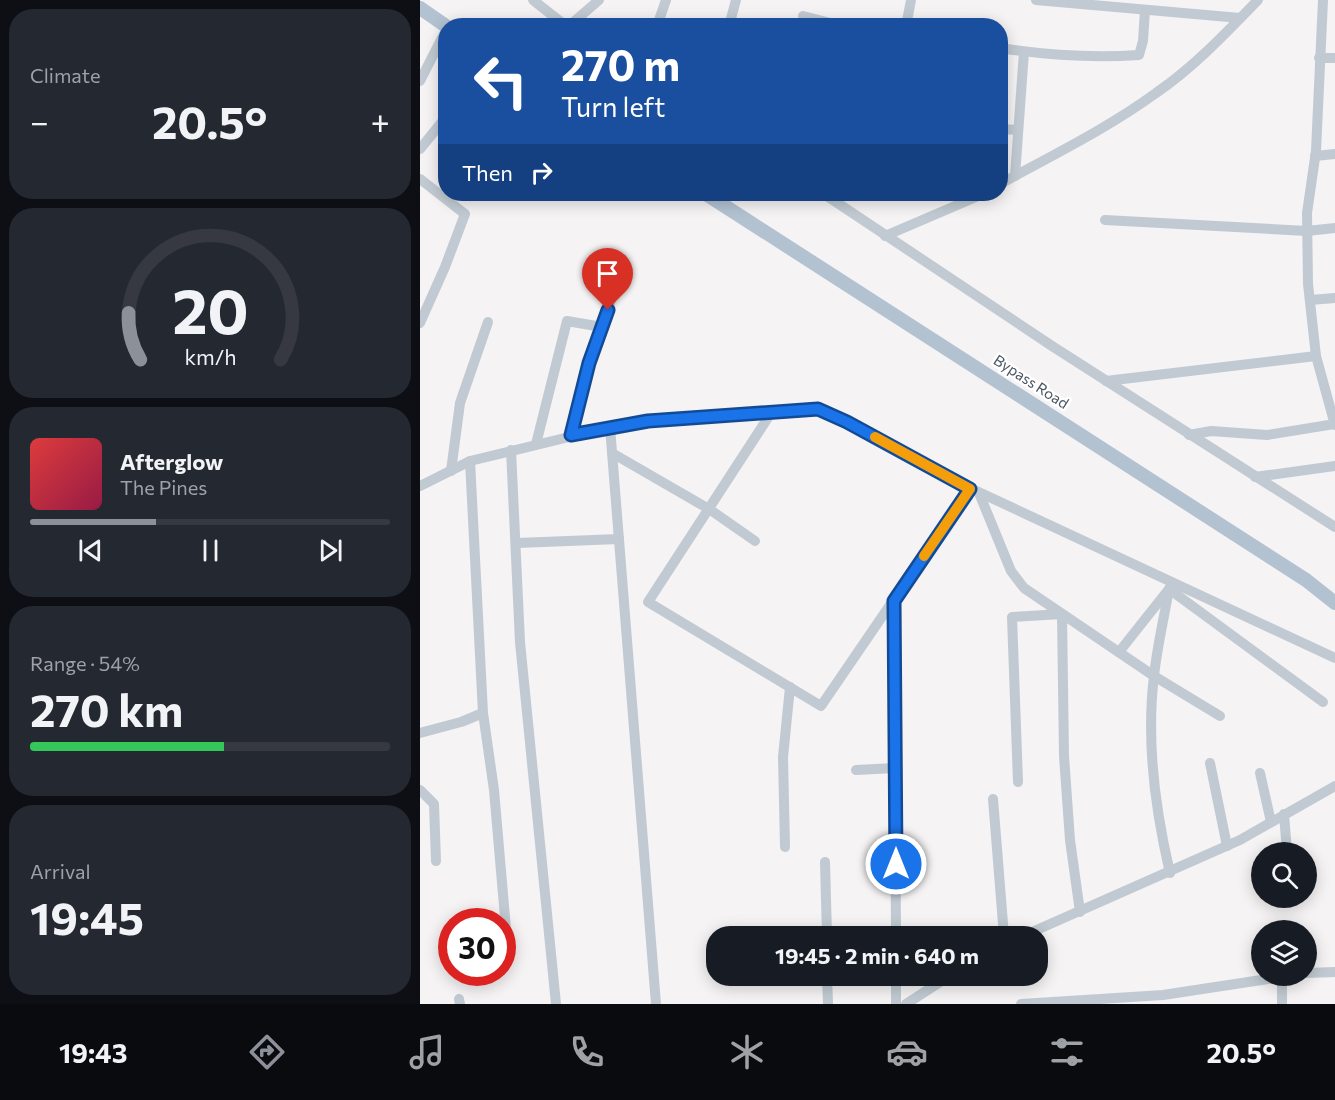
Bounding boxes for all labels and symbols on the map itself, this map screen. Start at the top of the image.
pin [582,248,633,310]
street label: Bypass Road [991,350,1072,412]
position arrow [864,832,928,896]
speed limit sign: 30 [438,908,516,986]

